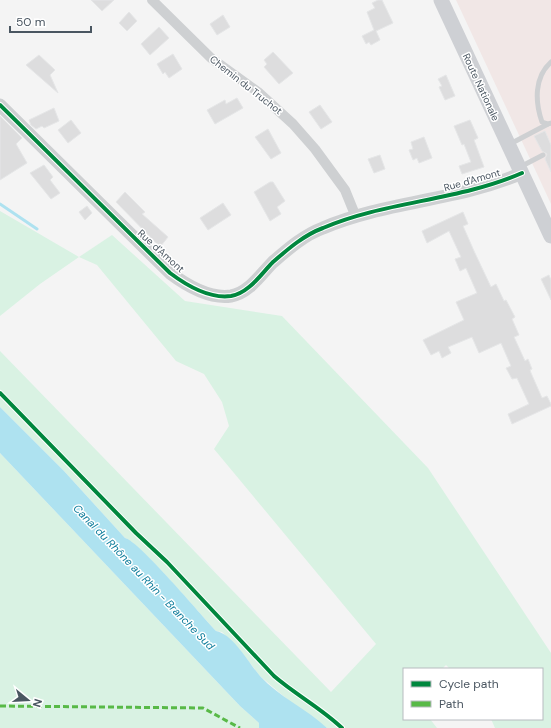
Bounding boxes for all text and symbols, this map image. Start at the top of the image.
scale bar [10,8,91,34]
text: 50 m [16,14,45,30]
street label: Route Nationale [460,51,502,123]
street label: Chemin du Truchot [207,53,285,117]
street label: Rue d'Amont [442,166,502,194]
street label: Rue d'Amont [135,227,187,275]
water label: Canal du Rhône au Rhin - Branche Sud [70,501,218,653]
legend [403,668,543,720]
text: Cycle path [439,676,499,692]
north arrow [8,680,48,720]
text: Path [439,696,464,712]
text: N [30,697,45,709]

